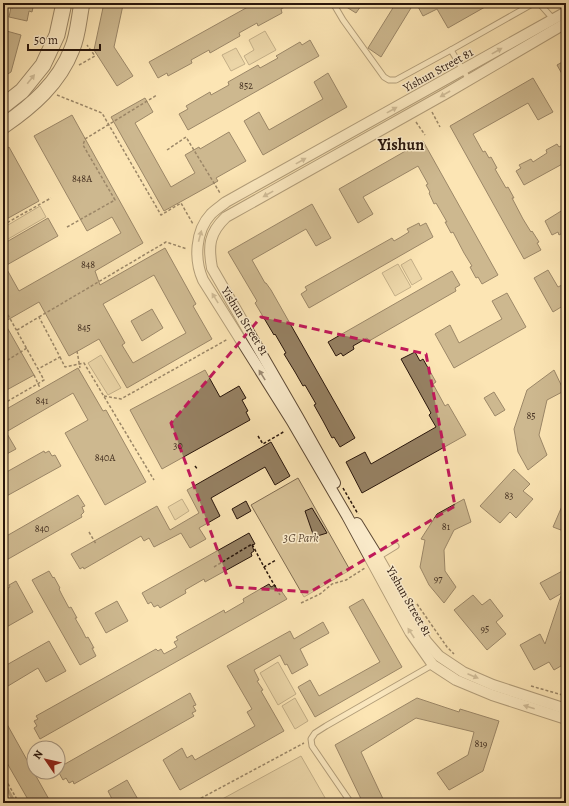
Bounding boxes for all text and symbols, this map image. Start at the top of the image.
scale bar [28,26,100,52]
text: 50 m [34,32,58,48]
street label: Yishun Street 81 [399,44,476,96]
one-way arrow [491,48,503,55]
one-way arrow [27,74,36,85]
house number: 852 [239,79,253,92]
one-way arrow [439,90,450,97]
one-way arrow [386,107,397,114]
district label: Yishun [377,134,424,156]
one-way arrow [295,157,306,164]
house number: 848A [72,172,92,185]
one-way arrow [262,190,273,197]
one-way arrow [197,230,203,242]
house number: 848 [81,258,95,271]
street label: Yishun Street 81 [217,283,272,358]
one-way arrow [211,293,219,303]
house number: 845 [77,321,91,334]
one-way arrow [259,369,266,381]
house number: 841 [36,394,49,407]
house number: 85 [526,409,536,422]
house number: 30 [173,439,183,452]
house number: 840A [95,451,115,464]
house number: 83 [504,489,514,502]
house number: 81 [442,520,451,533]
house number: 840 [35,522,49,535]
park label: 3G Park [282,530,319,546]
street label: Yishun Street 81 [382,562,435,639]
house number: 97 [434,572,443,585]
house number: 95 [481,622,489,635]
one-way arrow [408,627,415,639]
one-way arrow [467,673,478,679]
one-way arrow [522,704,534,710]
house number: 819 [475,737,488,750]
north arrow [26,740,66,780]
text: N [30,747,47,762]

